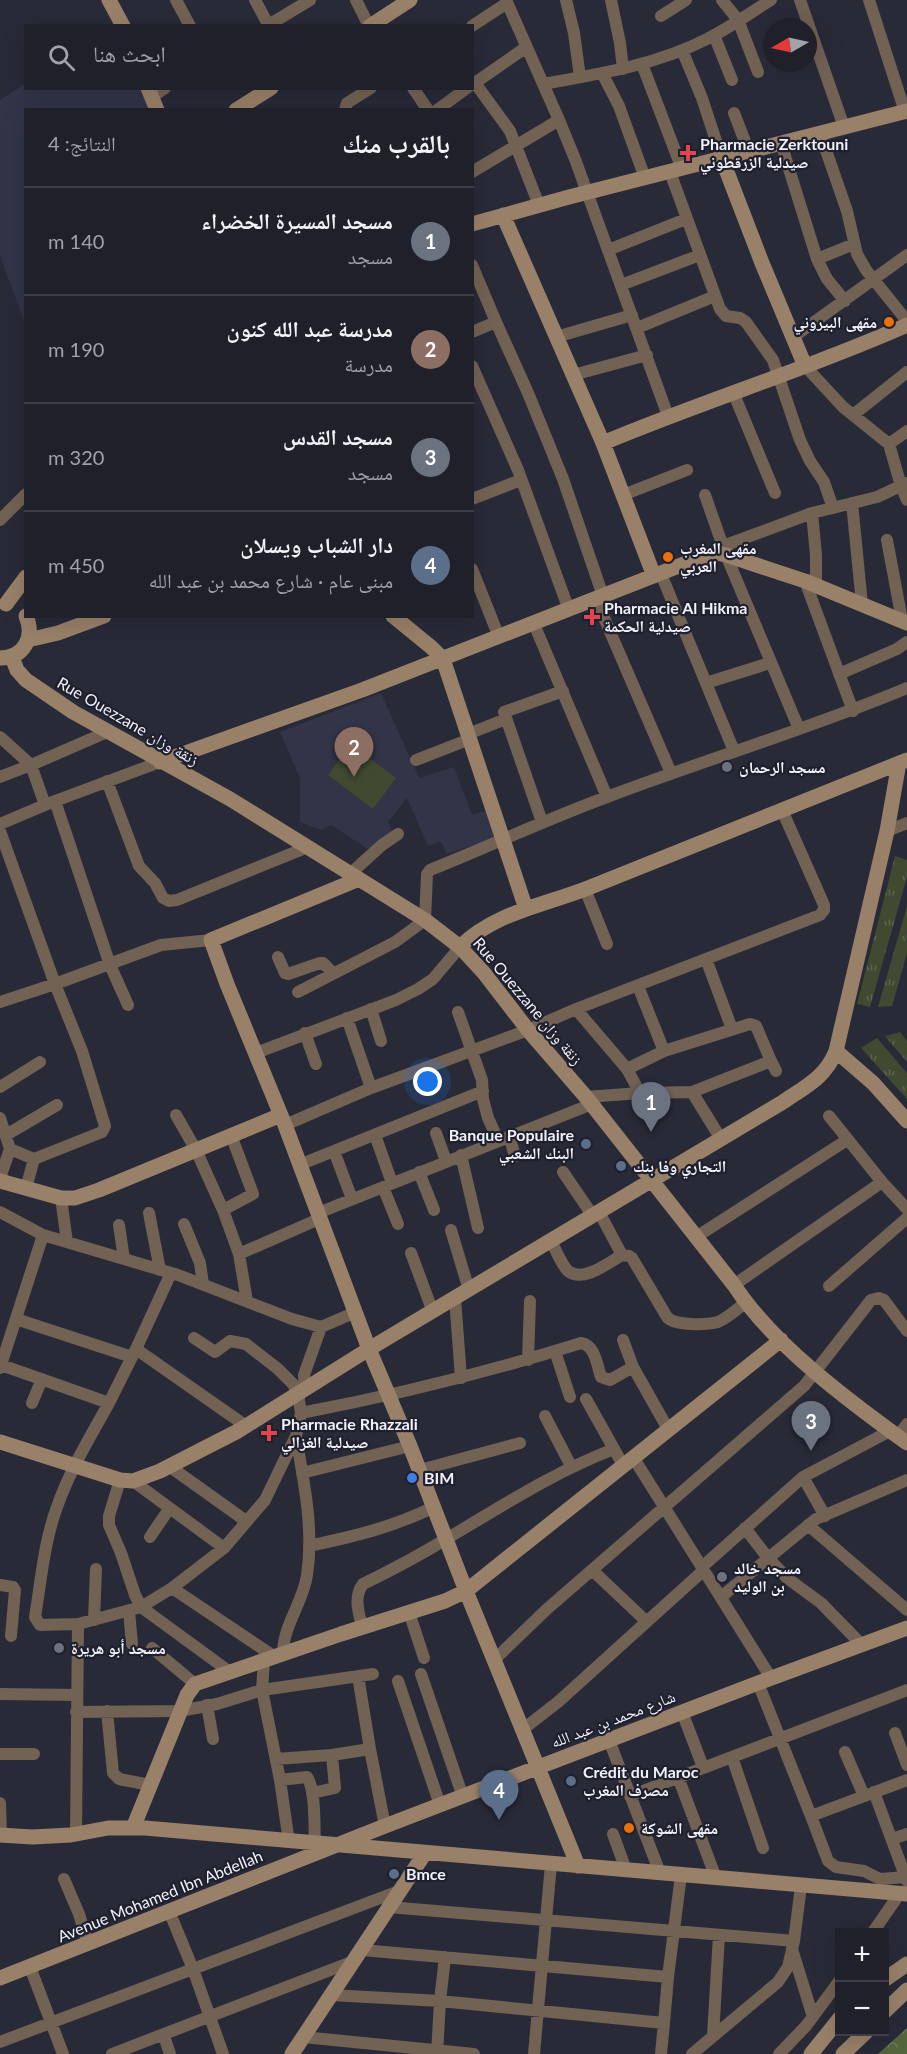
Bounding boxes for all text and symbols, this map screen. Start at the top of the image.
north arrow [763,18,817,72]
search box [24,24,474,90]
text: ابحث هنا [93,40,166,67]
icon: search [45,41,78,74]
text: بالقرب منك [342,127,450,159]
text: النتائج: 4 [48,131,116,155]
place label: Pharmacie Zerktouni صيدلية الزرقطوني [700,134,848,175]
marker: Pharmacie Zerktouni صيدلية الزرقطوني [681,146,695,160]
text: مسجد المسيرة الخضراء [201,207,393,234]
text: 140 m [48,229,104,253]
text: 1 [425,229,436,253]
text: مسجد [348,244,393,268]
place label: مقهى البيروني [793,312,877,335]
text: مدرسة عبد الله كنون [227,315,393,342]
marker: مقهى البيروني [882,315,896,329]
text: 190 m [48,337,104,361]
text: 2 [425,337,436,361]
text: مدرسة [344,352,393,376]
text: مسجد القدس [283,423,393,450]
text: 320 m [48,445,104,469]
text: 3 [425,445,436,469]
text: مسجد [348,460,393,484]
text: دار الشباب ويسلان [240,531,393,558]
place label: مقهى المغرب العربي [680,538,756,579]
marker: مقهى المغرب العربي [661,550,675,564]
text: 450 m [48,553,104,577]
text: 4 [425,553,436,577]
text: مبنى عام · شارع محمد بن عبد الله [149,568,393,592]
place label: Pharmacie Al Hikma صيدلية الحكمة [604,598,748,635]
marker: Pharmacie Al Hikma صيدلية الحكمة [585,610,599,624]
street label: Rue Ouezzane زنقة وزان [53,672,202,771]
pin: 2 [334,728,374,777]
place label: مسجد الرحمان [739,757,825,777]
marker: مسجد الرحمان [720,760,734,774]
street label: Rue Ouezzane زنقة وزان [468,933,587,1069]
your location [413,1067,442,1096]
pin: 1 [632,1082,670,1132]
place label: Banque Populaire البنك الشعبي [449,1125,574,1166]
marker: Banque Populaire البنك الشعبي [579,1137,593,1151]
place label: التجاري وفا بنك [633,1156,726,1179]
marker: التجاري وفا بنك [614,1159,628,1173]
pin: 3 [792,1402,830,1451]
place label: Pharmacie Rhazzali صيدلية الغزالي [281,1414,418,1455]
marker: Pharmacie Rhazzali صيدلية الغزالي [262,1426,276,1440]
place label: BIM [424,1468,454,1487]
marker: BIM [405,1471,419,1485]
place label: مسجد خالد بن الوليد [734,1558,801,1596]
marker: مسجد خالد بن الوليد [715,1570,729,1584]
place label: مسجد أبو هريرة [71,1638,166,1658]
marker: مسجد أبو هريرة [52,1641,66,1655]
street label: شارع محمد بن عبد الله [548,1686,678,1753]
place label: Crédit du Maroc مصرف المغرب [583,1762,699,1800]
pin: 4 [480,1770,518,1820]
marker: Crédit du Maroc مصرف المغرب [564,1774,578,1788]
place label: مقهى الشوكة [641,1818,718,1838]
marker: مقهى الشوكة [622,1821,636,1835]
street label: Avenue Mohamed Ibn Abdellah [54,1846,265,1945]
place label: Bmce [406,1864,446,1883]
marker: Bmce [387,1867,401,1881]
map controls [835,1928,889,2036]
button: + [835,1928,889,1982]
button: − [835,1982,889,2036]

